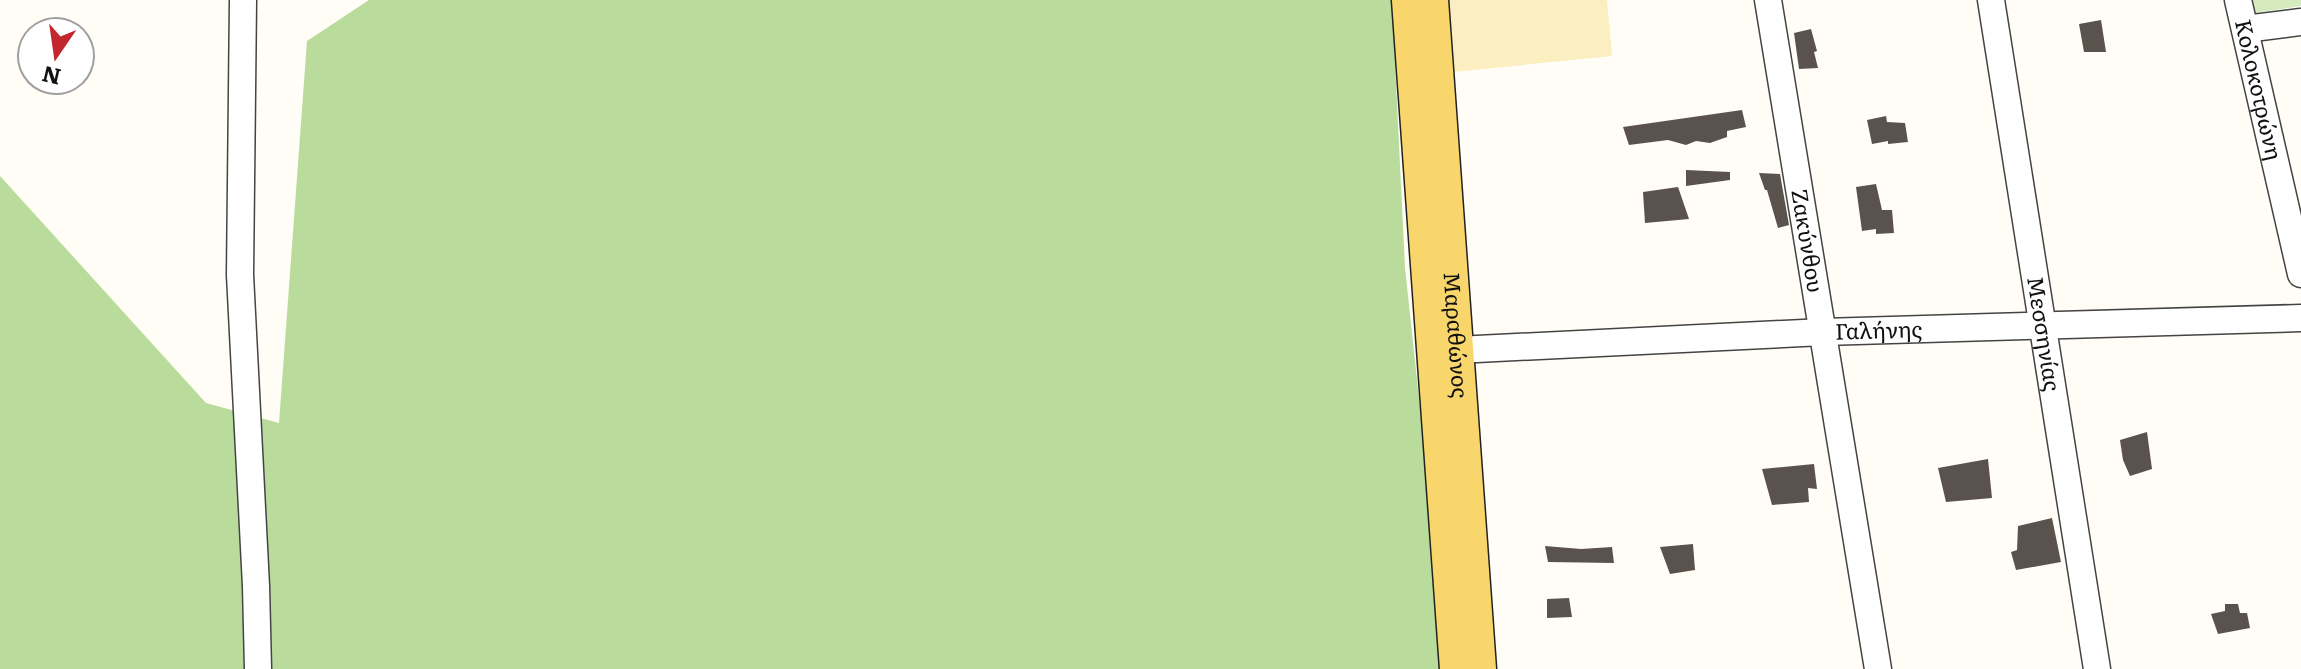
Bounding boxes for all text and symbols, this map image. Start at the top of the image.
north arrow [16,16,96,96]
street label: Κολοκοτρώνη [2228,16,2292,163]
text: N [38,59,64,95]
street label: Ζακύνθου [1784,186,1834,295]
street label: Μαραθώνος [1437,271,1479,399]
street label: Μεσσηνίας [2020,274,2071,393]
street label: Γαλήνης [1834,311,1923,347]

